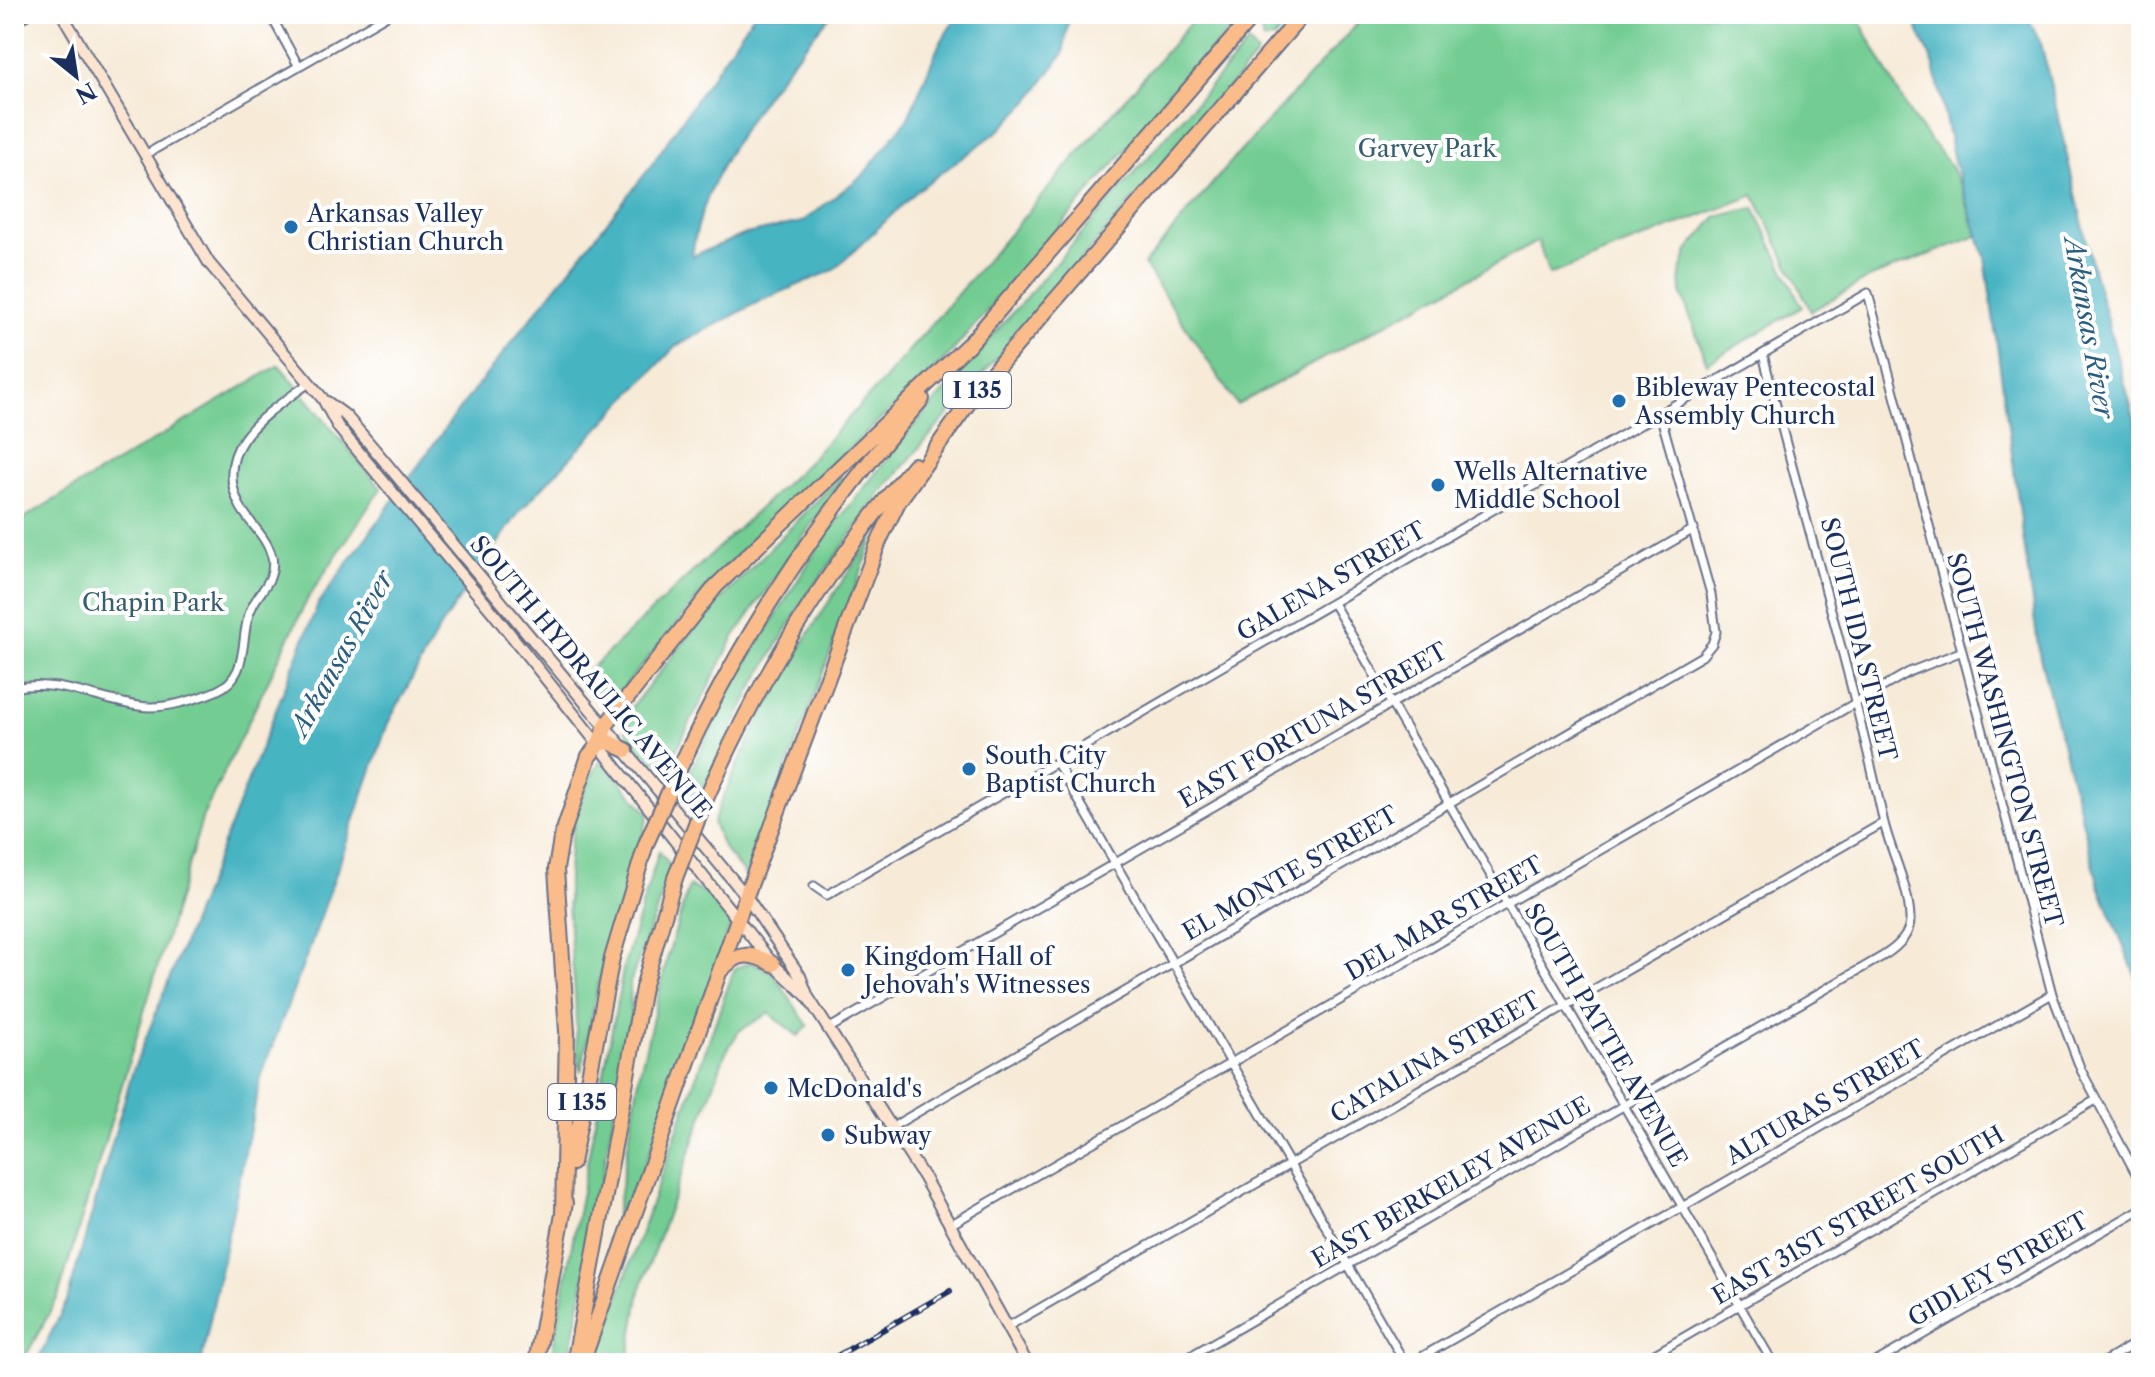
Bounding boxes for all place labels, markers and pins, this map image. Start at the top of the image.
place label: Arkansas Valley Christian Church [306,199,504,256]
marker: Arkansas Valley Christian Church [282,218,300,236]
place label: Bibleway Pentecostal Assembly Church [1634,373,1875,430]
marker: Bibleway Pentecostal Assembly Church [1610,392,1628,410]
place label: Wells Alternative Middle School [1453,457,1648,514]
marker: Wells Alternative Middle School [1429,476,1447,494]
place label: South City Baptist Church [985,741,1156,798]
marker: South City Baptist Church [960,760,978,778]
place label: Kingdom Hall of Jehovah's Witnesses [860,942,1091,999]
marker: Kingdom Hall of Jehovah's Witnesses [839,961,857,979]
place label: McDonald's [787,1074,922,1103]
marker: McDonald's [762,1079,780,1097]
place label: Subway [844,1121,932,1150]
marker: Subway [819,1126,837,1144]

